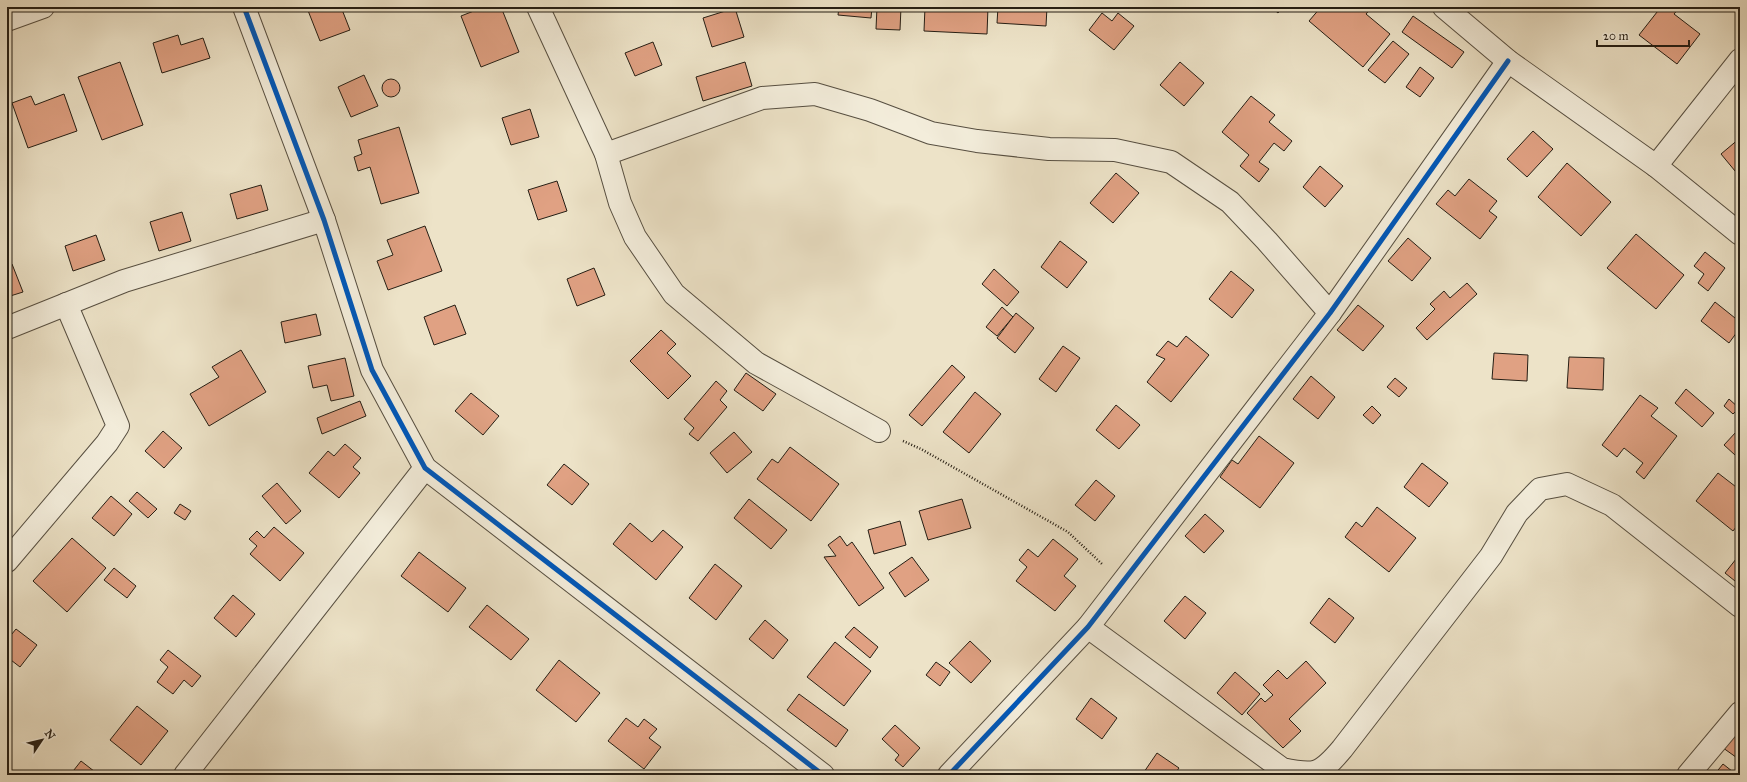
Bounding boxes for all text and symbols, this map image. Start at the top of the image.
scale bar [1597,22,1689,48]
text: 20 m [1603,29,1629,43]
north arrow [22,720,62,760]
text: N [42,727,58,743]

